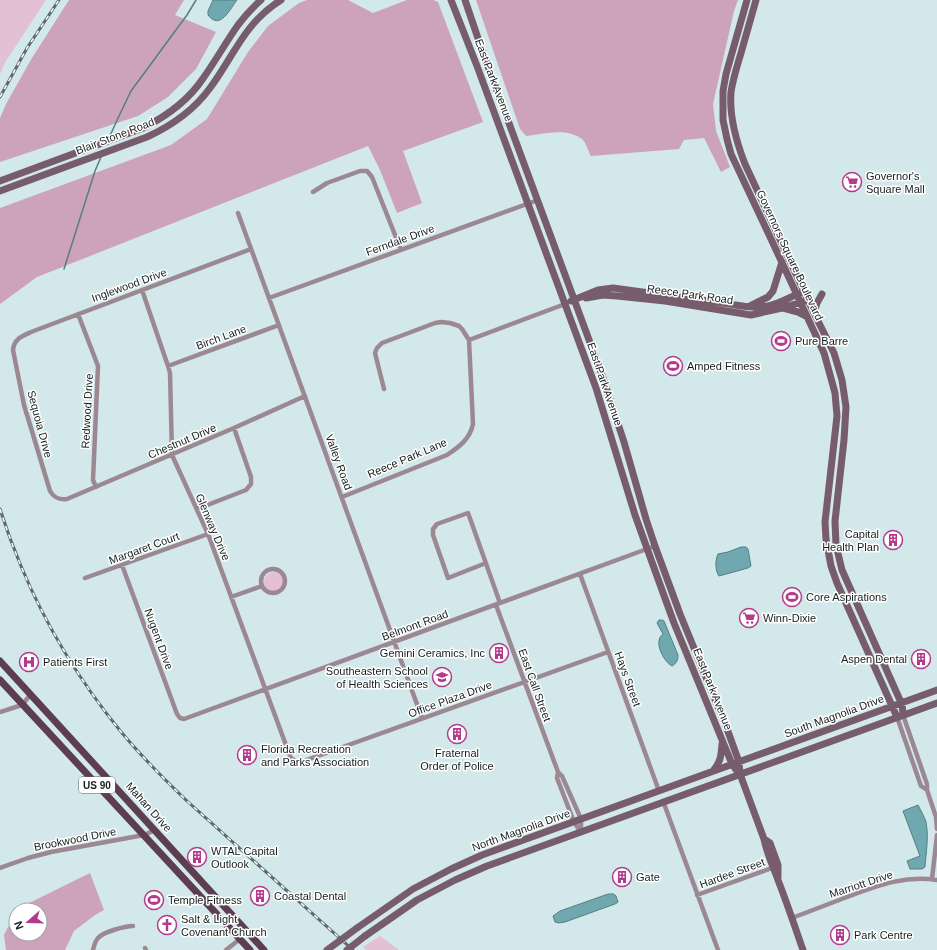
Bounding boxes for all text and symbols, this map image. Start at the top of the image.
street label: East Park Avenue [473,37,515,123]
street label: Blair Stone Road [74,115,156,157]
place label: Governor's Square Mall [866,170,925,195]
supermarket icon: Governor's Square Mall [841,171,863,193]
street label: Governors Square Boulevard [754,188,826,322]
street label: Ferndale Drive [364,222,436,258]
street label: Inglewood Drive [90,266,168,304]
street label: Reece Park Road [646,282,734,306]
street label: Birch Lane [194,322,248,352]
sports icon: Pure Barre [770,330,792,352]
place label: Pure Barre [795,335,848,347]
street label: East Park Avenue [585,341,625,427]
sports icon: Amped Fitness [662,355,684,377]
place label: Amped Fitness [687,360,761,372]
street label: Redwood Drive [79,373,95,449]
street label: Sequoia Drive [25,389,55,459]
street label: Chestnut Drive [146,421,218,461]
street label: Valley Road [323,432,355,492]
street label: Reece Park Lane [366,436,448,480]
street label: Glenway Drive [194,492,232,562]
place label: Capital Health Plan [822,528,879,553]
building icon: Capital Health Plan [882,529,904,551]
street label: Margaret Court [107,530,181,566]
sports icon: Core Aspirations [781,586,803,608]
place label: Core Aspirations [806,591,887,603]
street label: Nugent Drive [142,607,176,671]
street label: Belmont Road [380,607,450,643]
supermarket icon: Winn-Dixie [738,607,760,629]
place label: Winn-Dixie [763,612,816,624]
building icon: Gemini Ceramics, Inc [488,642,510,664]
street label: East Park Avenue [691,646,735,732]
place label: Gemini Ceramics, Inc [380,647,485,659]
street label: East Call Street [516,647,554,723]
building icon: Aspen Dental [910,648,932,670]
street label: Hays Street [613,650,643,708]
hospital icon: Patients First [18,651,40,673]
place label: Aspen Dental [841,653,907,665]
place label: Patients First [43,656,107,668]
place label: Southeastern School of Health Sciences [326,665,428,690]
school or university icon: Southeastern School of Health Sciences [431,666,453,688]
street label: Office Plaza Drive [407,678,493,720]
street label: South Magnolia Drive [783,692,885,740]
building icon: Fraternal Order of Police [446,723,468,745]
place label: Florida Recreation and Parks Association [261,743,369,768]
building icon: Florida Recreation and Parks Association [236,744,258,766]
place label: Fraternal Order of Police [420,747,494,772]
road number: US 90 [79,777,115,793]
street label: Mahan Drive [124,780,174,834]
street label: North Magnolia Drive [470,807,572,853]
street label: Brookwood Drive [33,825,117,853]
place label: WTAL Capital Outlook [211,845,278,870]
building icon: WTAL Capital Outlook [186,846,208,868]
street label: Hardee Street [698,856,766,890]
building icon: Gate [611,866,633,888]
street label: Marriott Drive [828,868,894,900]
place label: Gate [636,871,660,883]
building icon: Coastal Dental [249,885,271,907]
sports icon: Temple Fitness [143,889,165,911]
place label: Coastal Dental [274,890,346,902]
place label: Temple Fitness [168,894,242,906]
north arrow [8,902,48,942]
place label: Salt & Light Covenant Church [181,913,267,938]
church icon: Salt & Light Covenant Church [156,914,178,936]
text: N [12,920,26,931]
building icon: Park Centre [829,924,851,946]
place label: Park Centre [854,929,913,941]

